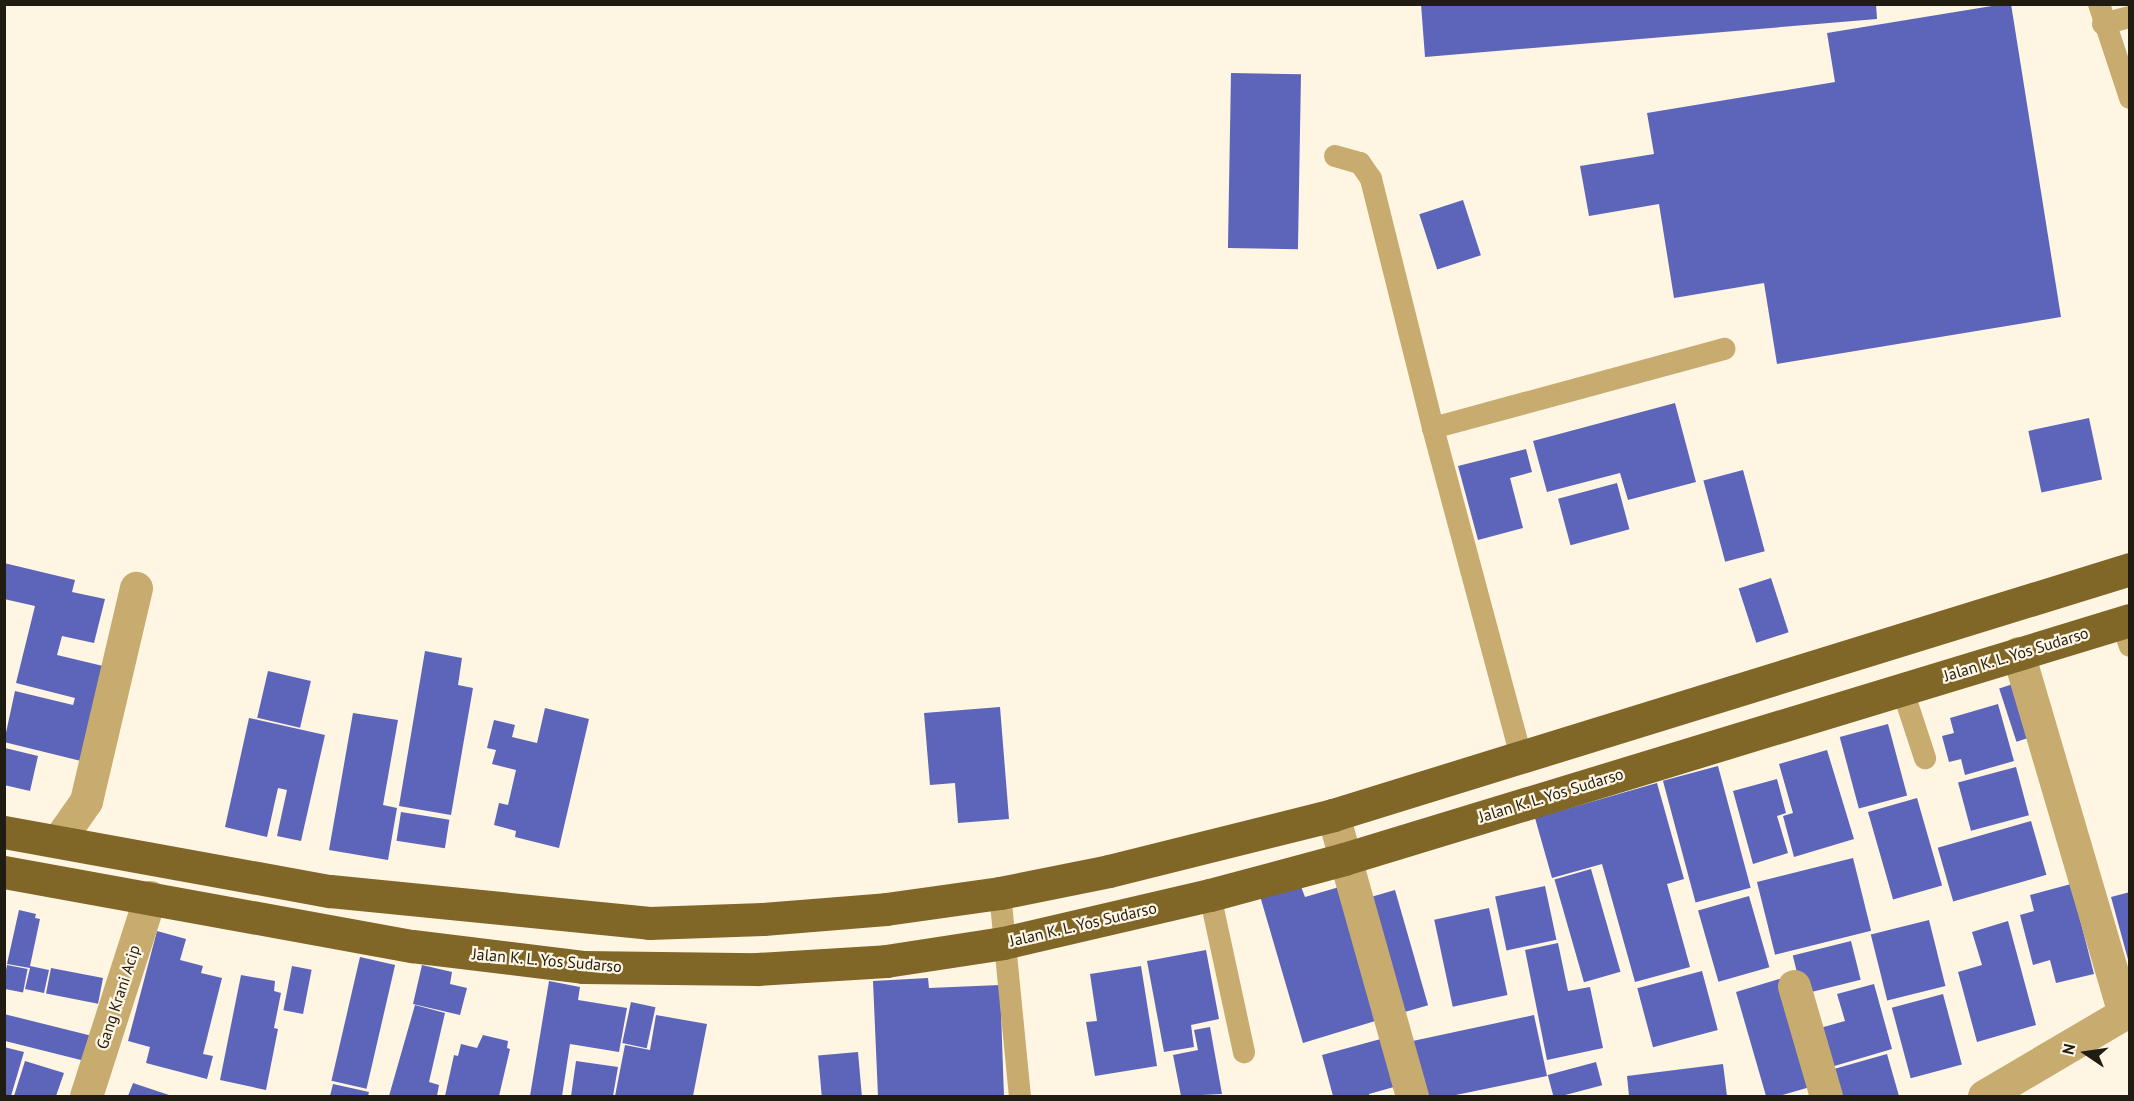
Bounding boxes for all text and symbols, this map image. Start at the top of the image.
street label: Jalan K. L. Yos Sudarso [1940,622,2092,686]
street label: Jalan K. L. Yos Sudarso [1475,763,1627,827]
street label: Jalan K. L. Yos Sudarso [1006,897,1160,951]
street label: Gang Krani Acip [92,942,144,1052]
street label: Jalan K. L. Yos Sudarso [470,944,624,976]
north arrow [2056,1023,2116,1083]
text: N [2058,1042,2079,1056]

